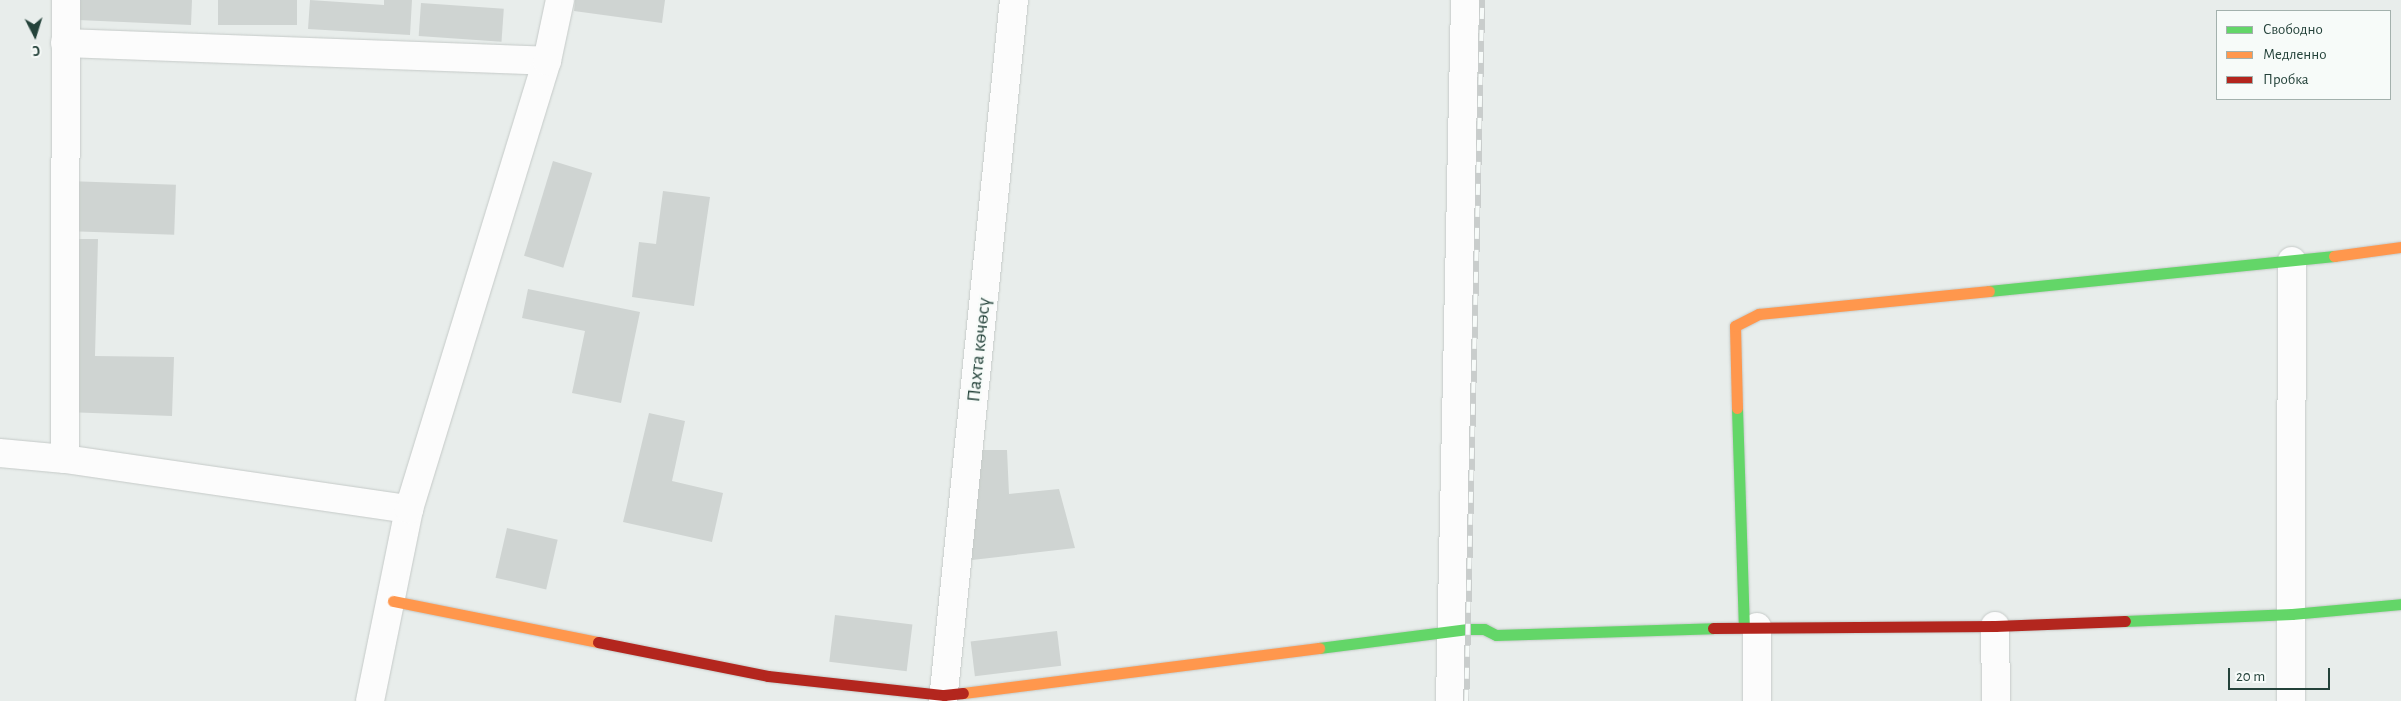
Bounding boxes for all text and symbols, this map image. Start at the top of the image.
north arrow [10,10,60,60]
legend [2216,10,2391,100]
text: Свободно [2263,22,2323,37]
text: С [32,43,41,57]
text: Медленно [2263,47,2327,62]
text: Пробка [2263,72,2309,87]
street label: Пахта көчөсү [962,297,996,403]
scale bar [2231,658,2334,690]
text: 20 m [2236,669,2265,684]

